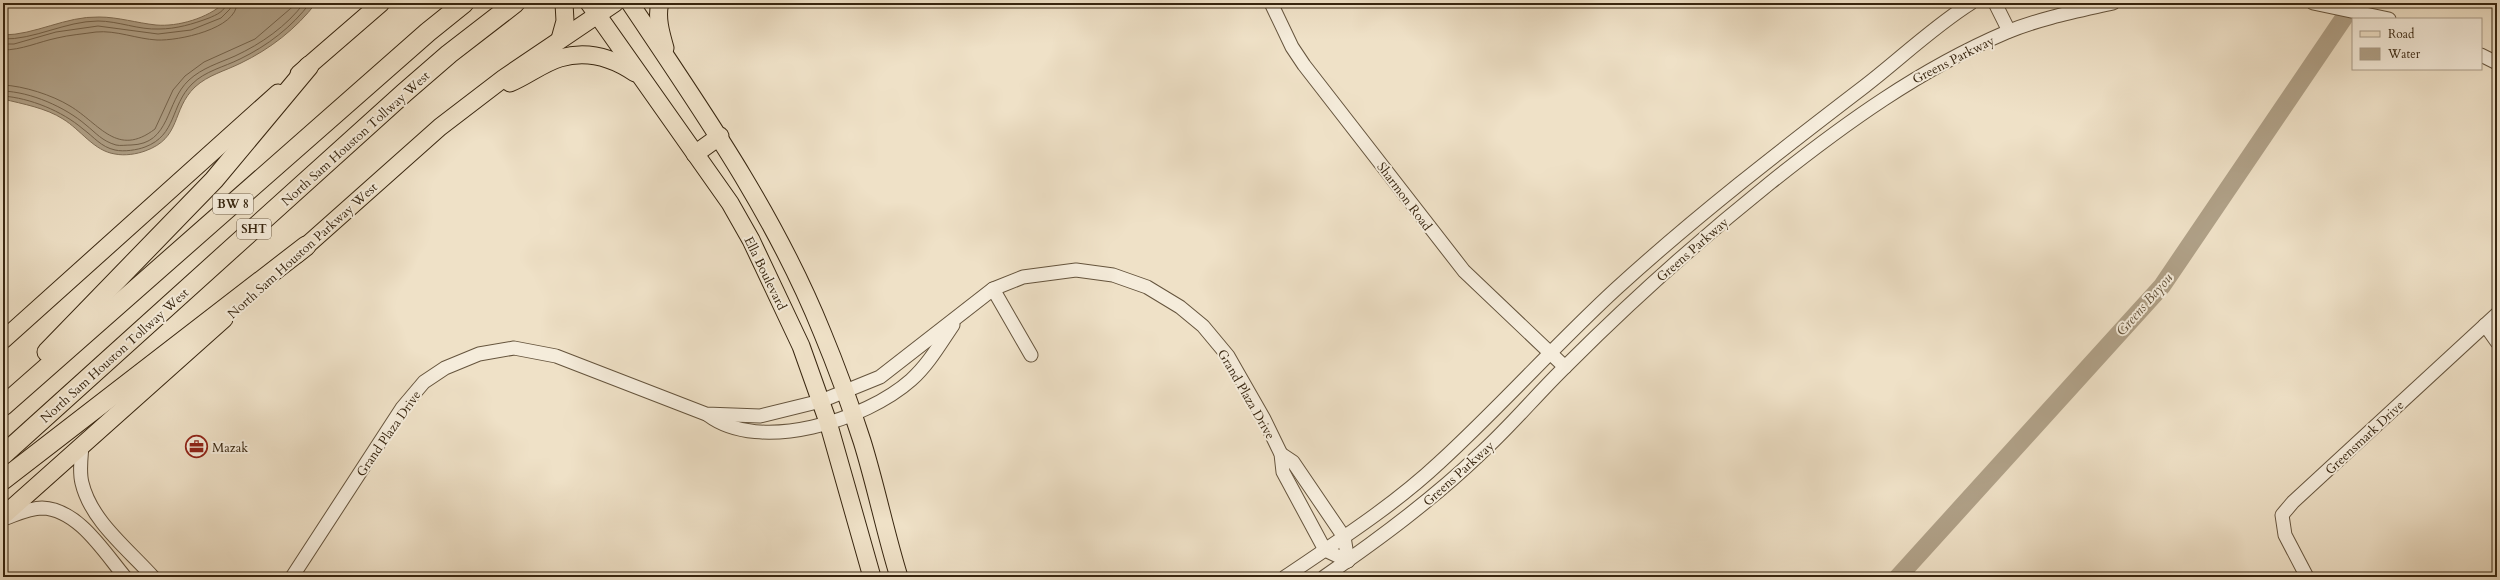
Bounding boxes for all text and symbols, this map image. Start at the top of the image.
legend [2352,18,2482,70]
text: Road [2388,26,2415,42]
street label: Greens Parkway [1909,31,1998,88]
text: Water [2387,46,2421,62]
street label: North Sam Houston Tollway West [278,67,434,210]
street label: Sharmon Road [1372,159,1436,235]
street label: North Sam Houston Parkway West [224,179,381,323]
road number: BW 8 [213,194,253,214]
street label: Greens Parkway [1653,213,1733,286]
road number: SHT [237,219,271,239]
street label: Ella Boulevard [740,234,791,313]
water label: Greens Bayou [2112,269,2177,340]
street label: North Sam Houston Tollway West [37,284,193,427]
street label: Grand Plaza Drive [1213,346,1279,443]
street label: Grand Plaza Drive [352,387,425,480]
street label: Greensmark Drive [2321,396,2408,479]
office icon: Mazak [183,434,209,460]
street label: Greens Parkway [1419,437,1498,511]
place label: Mazak [212,439,248,457]

